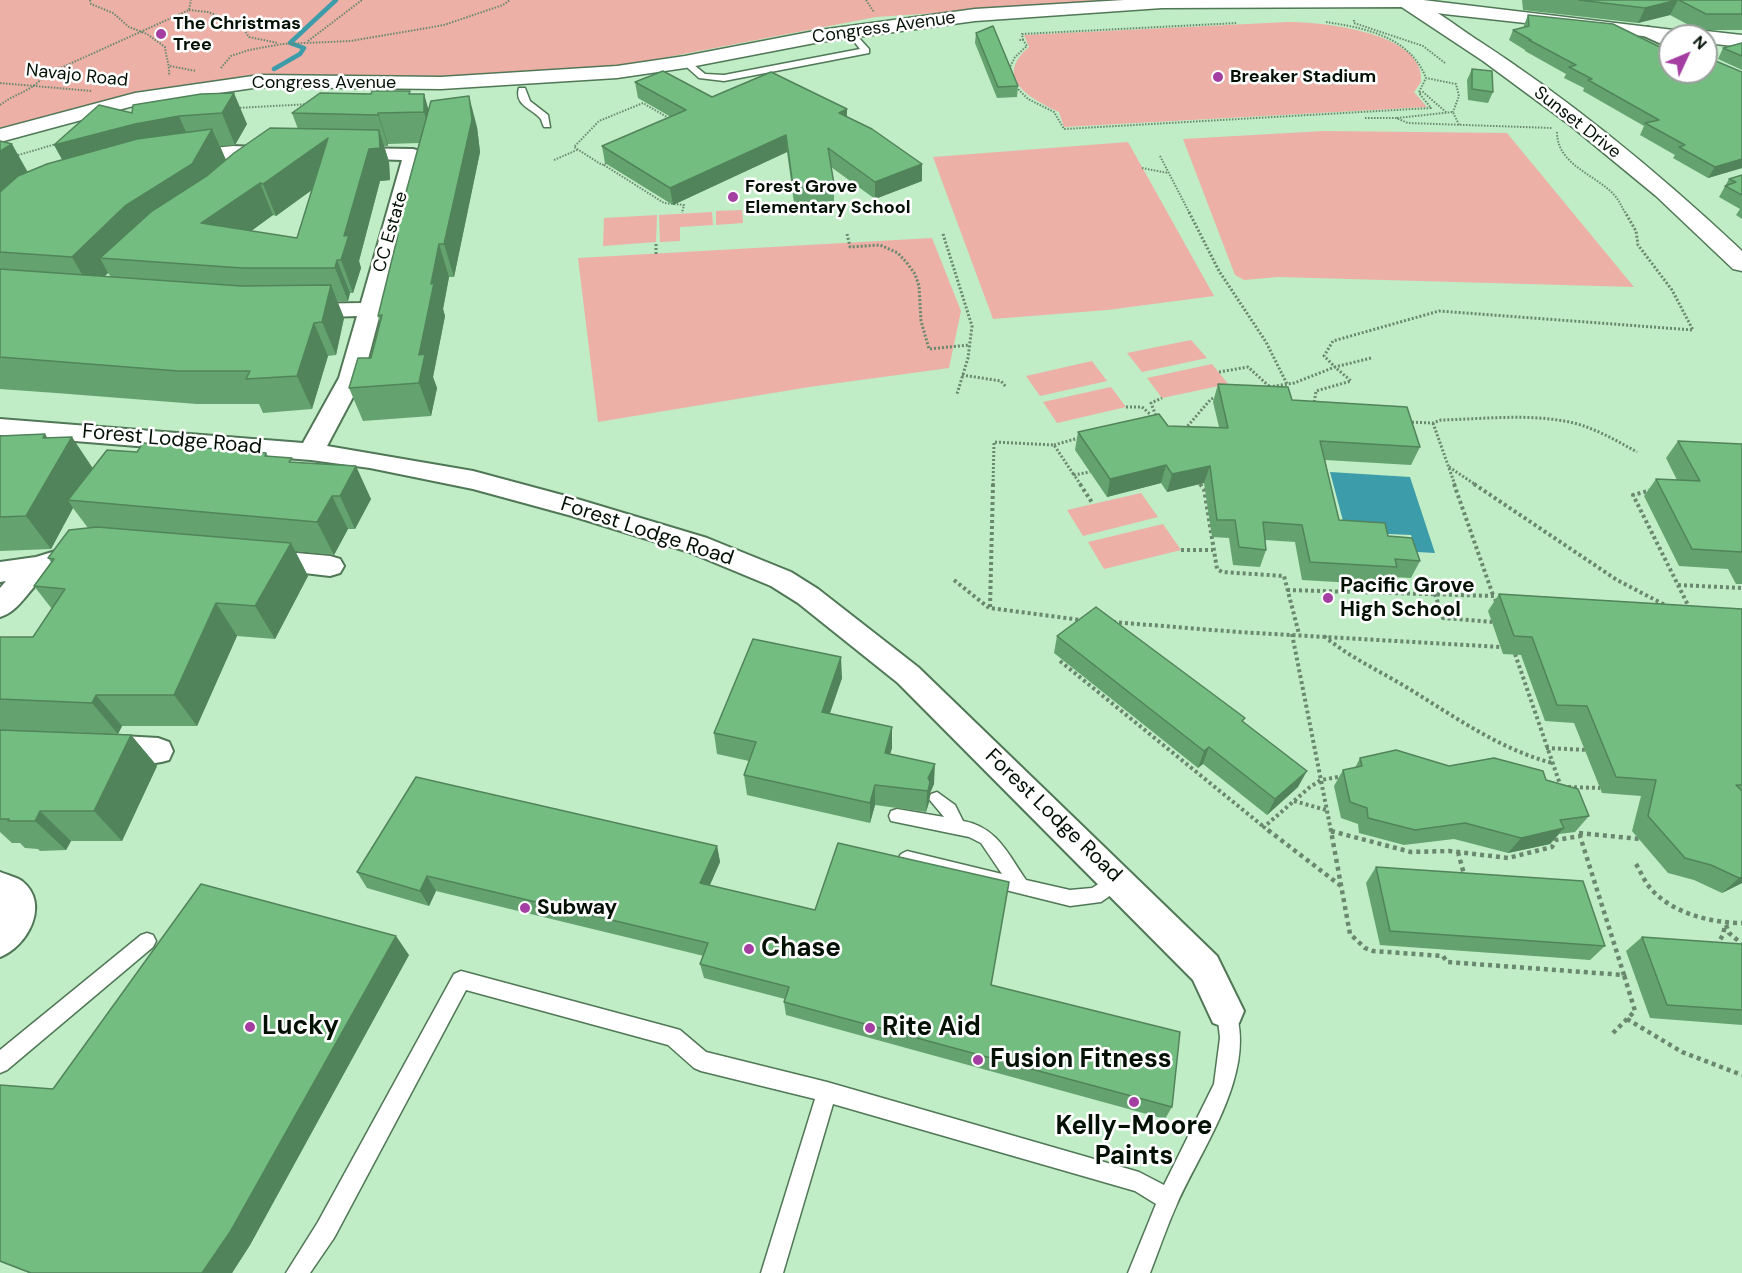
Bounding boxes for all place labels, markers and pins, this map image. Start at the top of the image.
place label: The Christmas Tree [173,13,301,56]
marker: The Christmas Tree [154,27,168,41]
place label: Breaker Stadium [1230,66,1376,88]
marker: Breaker Stadium [1211,70,1225,84]
place label: Forest Grove Elementary School [745,176,911,219]
marker: Forest Grove Elementary School [726,190,740,204]
place label: Pacific Grove High School [1340,573,1475,623]
marker: Pacific Grove High School [1321,591,1335,605]
place label: Subway [537,895,617,921]
marker: Subway [518,901,532,915]
place label: Chase [761,933,841,965]
marker: Chase [742,942,756,956]
place label: Lucky [262,1011,339,1043]
place label: Rite Aid [882,1012,981,1044]
marker: Lucky [243,1020,257,1034]
marker: Rite Aid [863,1021,877,1035]
place label: Fusion Fitness [990,1044,1172,1076]
marker: Fusion Fitness [971,1053,985,1067]
marker: Kelly-Moore Paints [1127,1095,1141,1109]
place label: Kelly-Moore Paints [1056,1111,1212,1172]

